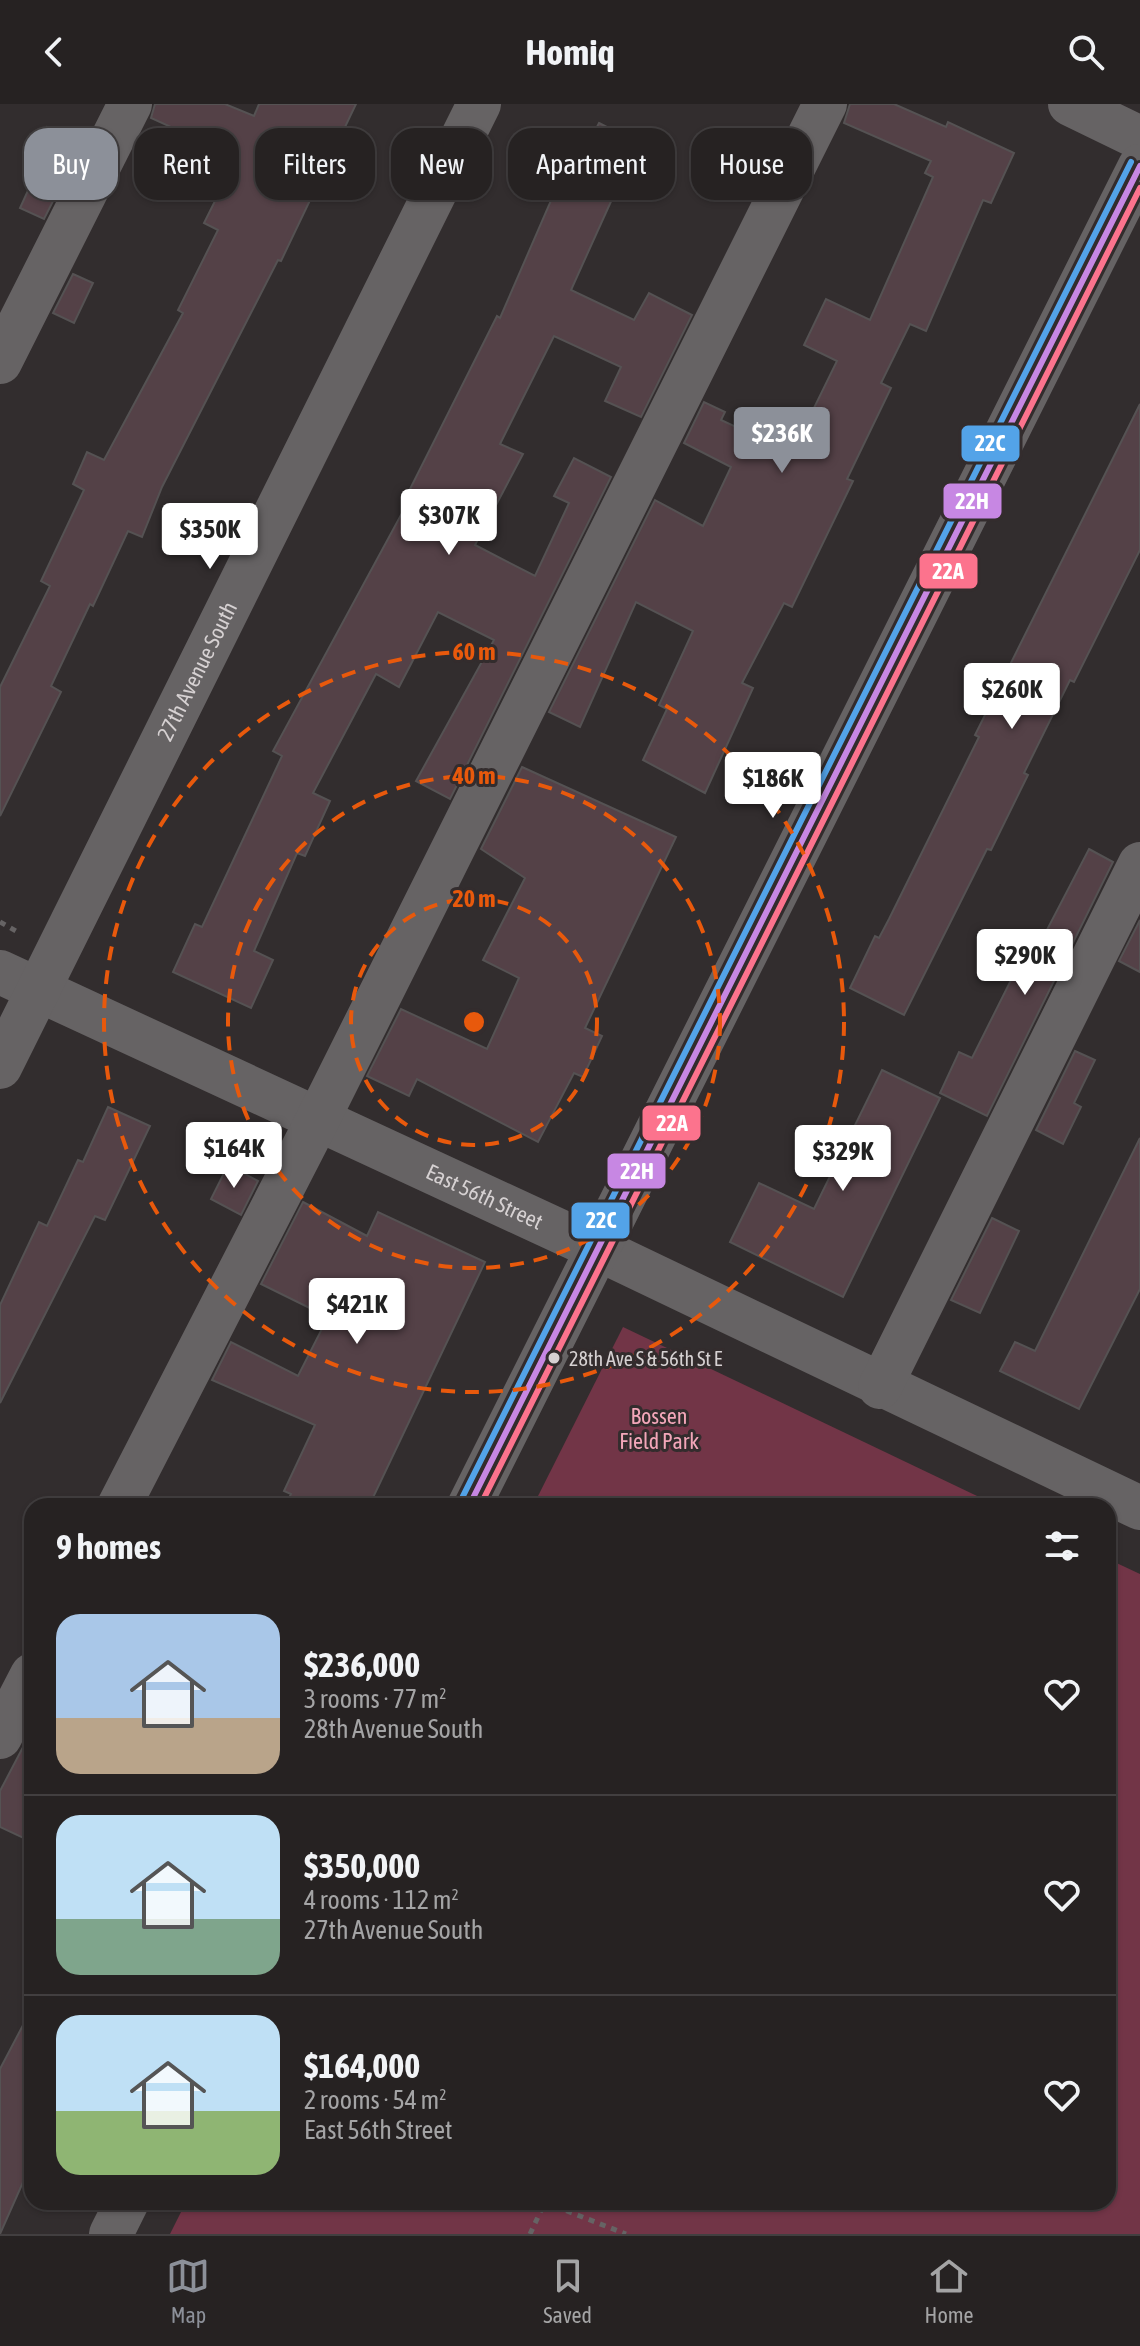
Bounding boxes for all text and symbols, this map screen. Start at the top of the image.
icon: back [32,30,76,74]
icon: search [1064,30,1108,74]
text: Homiq [525,31,615,73]
chip: Buy [24,128,118,200]
chip: Rent [134,128,239,200]
chip: Filters [255,128,375,200]
chip: New [391,128,492,200]
chip: Apartment [508,128,675,200]
chip: House [691,128,812,200]
pin: $236K [726,407,838,475]
text: $236K [752,418,812,448]
line badge: 22C [960,424,1021,463]
text: 22C [975,430,1005,456]
line badge: 22H [942,482,1003,520]
text: 22H [955,488,989,514]
pin: $307K [393,489,505,557]
text: $307K [419,500,479,530]
pin: $350K [154,503,266,571]
text: $350K [180,514,240,544]
line badge: 22A [918,552,979,590]
text: 22A [932,558,964,584]
street label: 27th Avenue South [151,597,242,745]
text: 60 m [452,638,496,665]
pin: $260K [956,663,1068,731]
text: $260K [982,674,1042,704]
pin: $186K [717,752,829,820]
text: 40 m [451,762,496,789]
text: $186K [743,763,803,793]
text: 20 m [452,885,496,912]
pin: $290K [969,929,1081,997]
text: $290K [995,940,1055,970]
centre of rings [460,1008,488,1036]
line badge: 22A [641,1104,702,1142]
text: 22A [656,1110,688,1136]
pin: $164K [178,1122,290,1190]
pin: $329K [787,1125,899,1193]
text: $164K [204,1133,264,1163]
text: $329K [813,1136,873,1166]
line badge: 22H [606,1152,667,1190]
street label: East 56th Street [422,1158,547,1235]
text: 22H [620,1158,654,1184]
line badge: 22C [570,1201,631,1240]
text: 22C [586,1207,616,1233]
pin: $421K [301,1278,413,1346]
text: $421K [327,1289,387,1319]
place label: 28th Ave S & 56th St E [569,1347,723,1370]
marker: 28th Ave S & 56th St E [546,1350,562,1366]
park label: Bossen Field Park [619,1403,699,1454]
icon: filters [1040,1524,1084,1568]
text: 9 homes [56,1527,161,1566]
text: $236,000 [304,1645,420,1684]
icon: home [120,1646,216,1742]
icon: heart [1040,1672,1084,1716]
text: 3 rooms · 77 m² [304,1684,446,1714]
text: 28th Avenue South [304,1714,483,1744]
text: $350,000 [304,1846,420,1885]
icon: home [120,1847,216,1943]
icon: heart [1040,1873,1084,1917]
text: 4 rooms · 112 m² [304,1885,459,1915]
text: 27th Avenue South [304,1915,483,1945]
text: $164,000 [304,2046,420,2085]
icon: home [120,2047,216,2143]
icon: heart [1040,2073,1084,2117]
text: 2 rooms · 54 m² [304,2085,446,2115]
text: East 56th Street [304,2115,453,2145]
tab: Map [166,2254,210,2328]
tab: Saved [543,2254,592,2328]
tab: Home [925,2254,974,2328]

